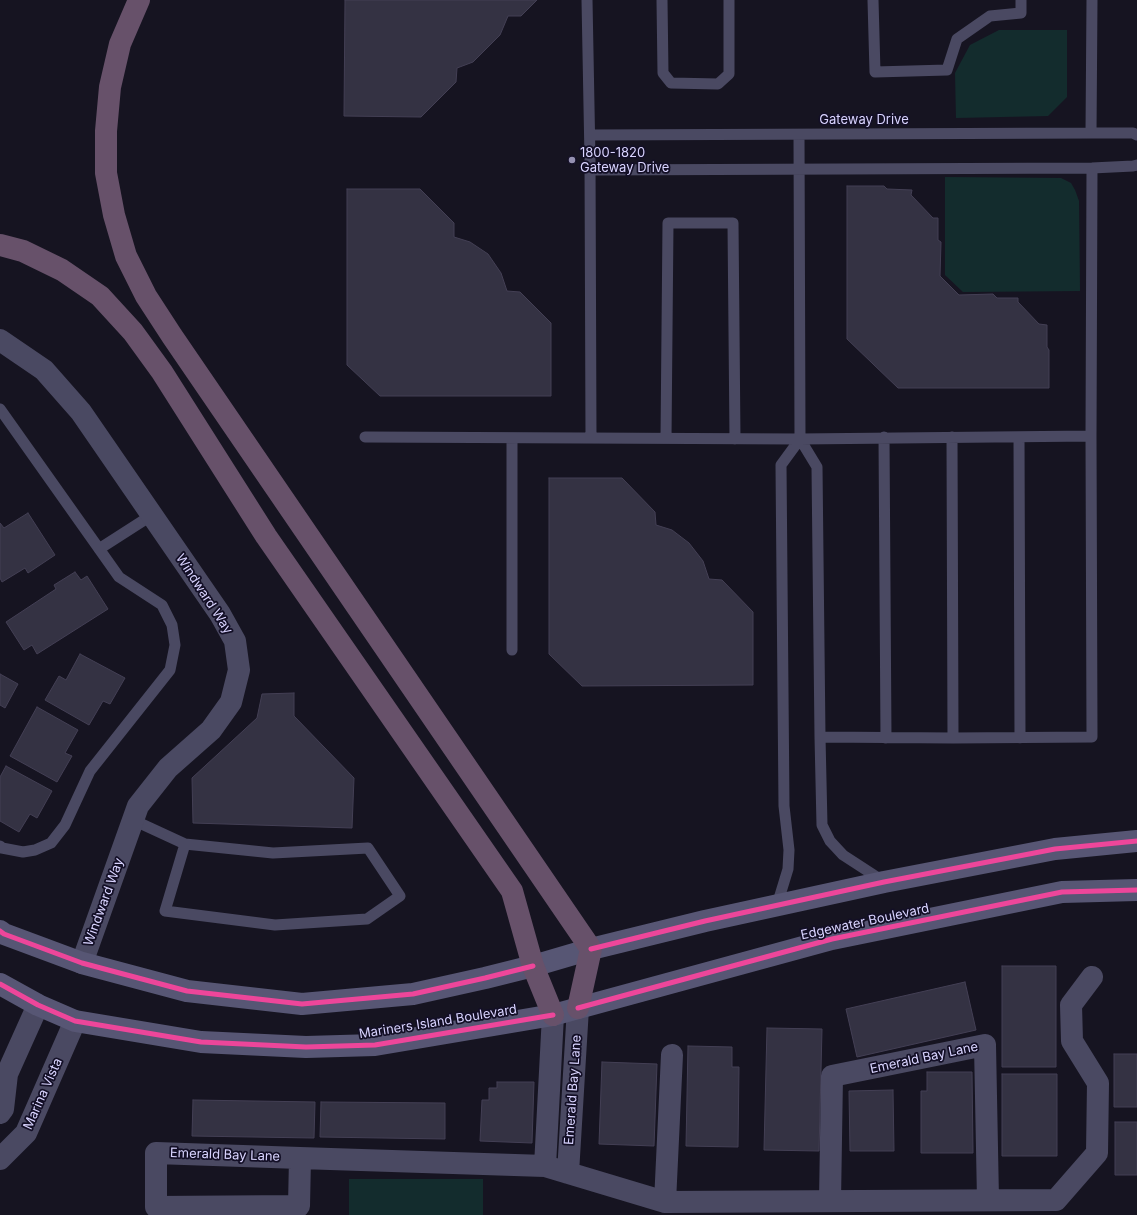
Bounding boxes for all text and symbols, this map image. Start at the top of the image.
street label: Gateway Drive [819,112,909,128]
place label: 1800-1820 Gateway Drive [580,145,669,176]
marker: 1800-1820 Gateway Drive [567,155,577,165]
street label: Windward Way [172,551,236,637]
street label: Windward Way [81,856,127,948]
street label: Edgewater Boulevard [799,901,931,943]
street label: Mariners Island Boulevard [358,1002,518,1042]
street label: Emerald Bay Lane [561,1034,585,1146]
street label: Emerald Bay Lane [868,1039,980,1077]
street label: Marina Vista [20,1056,66,1132]
street label: Emerald Bay Lane [170,1145,280,1165]

